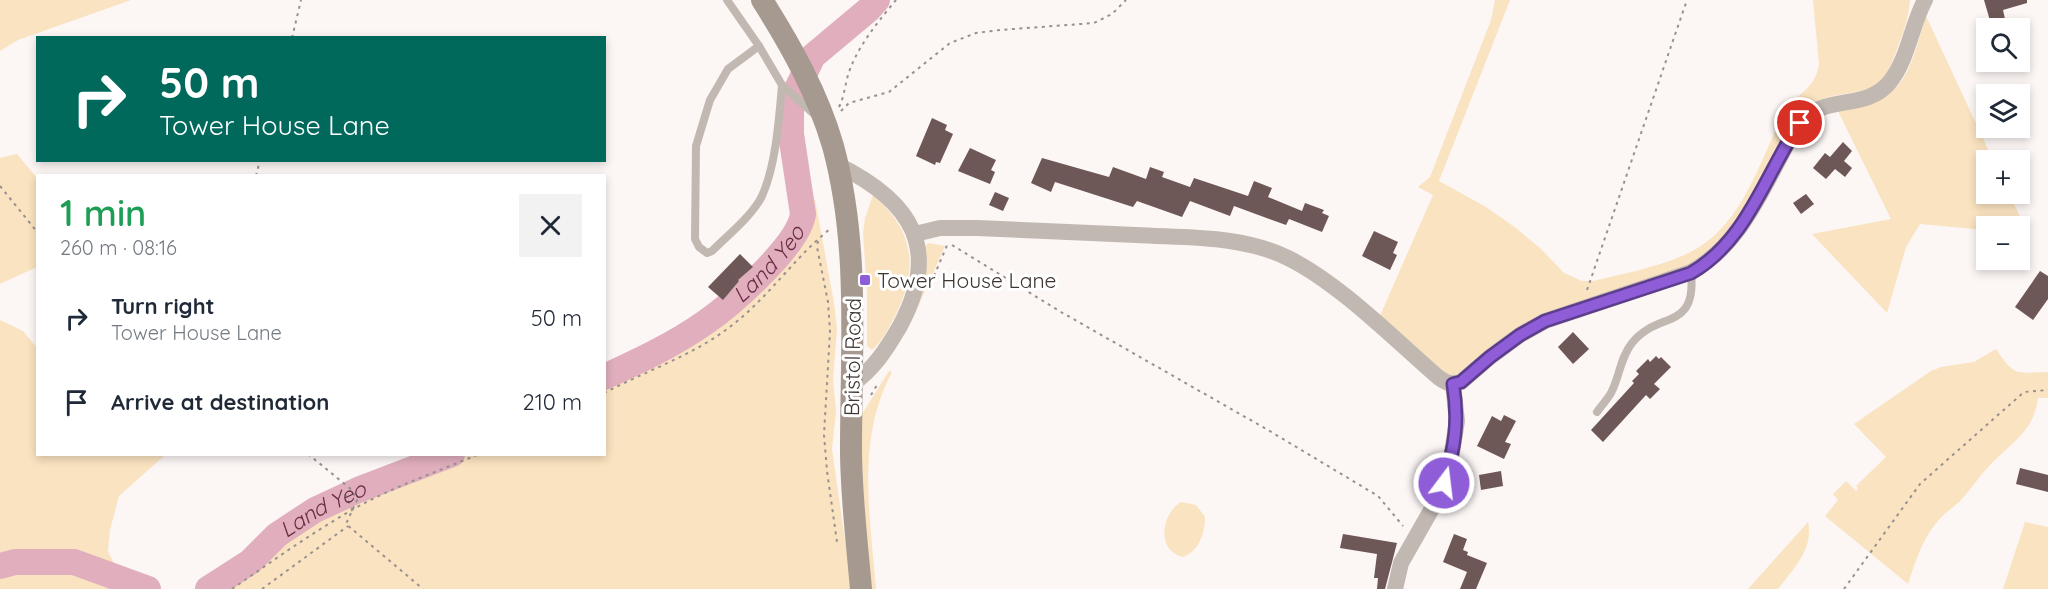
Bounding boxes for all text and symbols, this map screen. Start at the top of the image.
map controls [1976,18,2030,270]
button: search [1976,18,2030,72]
text: 50 m [159,56,259,109]
icon: right [60,60,138,138]
button: layers [1976,84,2030,138]
pin [1774,97,1825,148]
icon: arrive [1783,106,1816,139]
text: Tower House Lane [159,108,390,142]
button: + [1976,150,2030,204]
text: 1 min [60,190,146,235]
button: close [519,194,582,257]
button: − [1976,216,2030,270]
water label: Land Yeo [727,219,812,308]
text: 260 m · 08:16 [60,235,177,260]
place label: Tower House Lane [877,267,1056,293]
marker: Tower House Lane [858,273,872,287]
text: Turn right [111,292,215,320]
street label: Bristol Road [838,298,866,416]
icon: right [60,302,93,335]
text: 50 m [531,304,582,332]
text: Tower House Lane [111,320,282,345]
icon: arrive [60,386,93,419]
text: Arrive at destination [111,388,329,416]
text: 210 m [523,388,582,416]
position arrow [1412,451,1476,515]
water label: Land Yeo [274,474,371,544]

